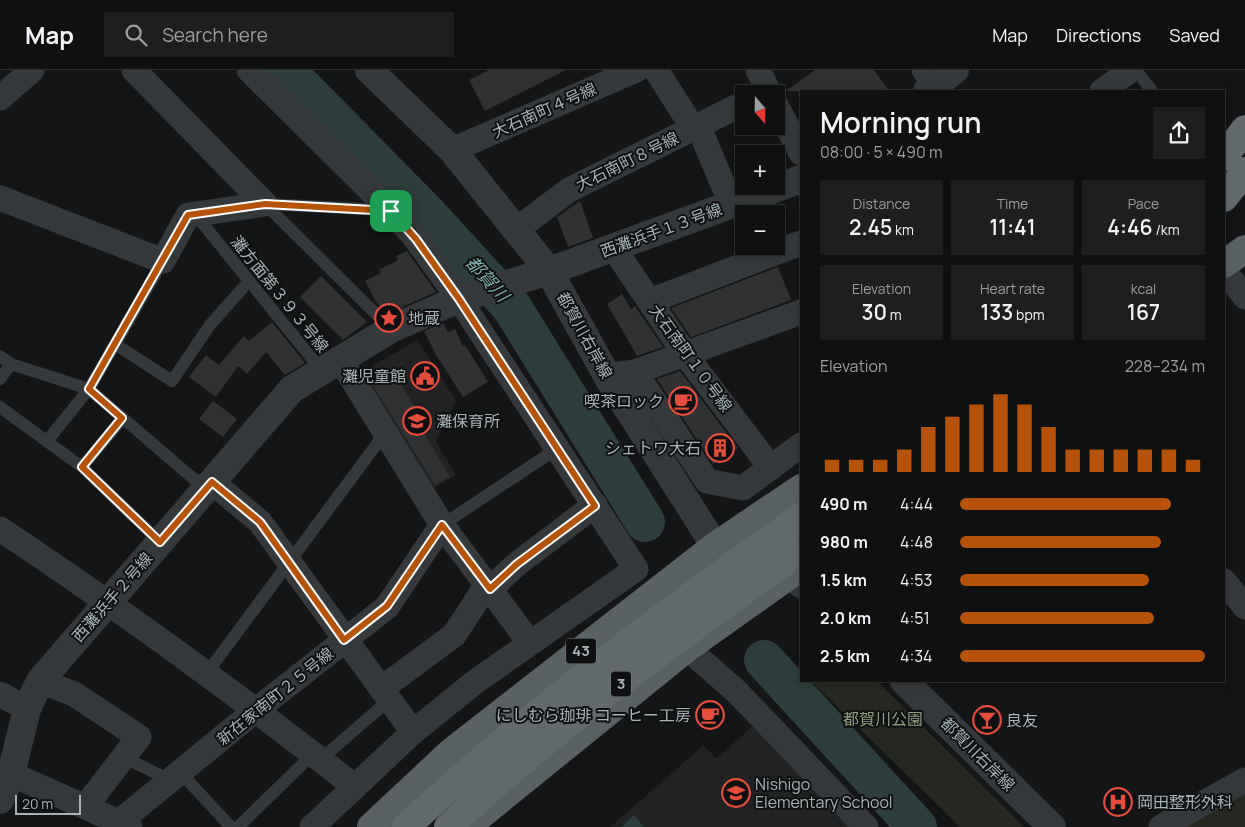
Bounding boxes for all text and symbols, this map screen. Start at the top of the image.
search box [104,12,454,57]
text: Map [25,18,74,51]
icon: search [122,21,150,49]
text: Search here [162,22,268,48]
text: Map [992,23,1028,47]
text: Directions [1056,23,1141,47]
text: Saved [1169,23,1220,47]
street label: 大石南町４号線 [488,77,600,143]
north arrow [735,85,785,135]
map controls [735,85,785,255]
text: Morning run [820,103,981,141]
button: share [1153,107,1205,159]
street label: 大石南町８号線 [572,127,682,195]
text: 08:00 · 5 × 490 m [820,141,943,163]
button: + [735,145,785,195]
pin [370,190,412,232]
text: Distance [853,194,910,213]
text: Time [997,194,1028,213]
text: Pace [1128,194,1159,213]
icon: arrive [377,197,405,225]
street label: 西灘浜手１３号線 [597,198,725,262]
button: − [735,205,785,255]
text: 2.45 [849,213,892,241]
text: 11:41 [989,213,1036,241]
text: 4:46 [1107,213,1153,241]
text: km [892,220,914,239]
text: /km [1153,220,1180,239]
street label: 灘方面第３９３号線 [226,231,334,357]
water label: 都賀川 [461,250,516,308]
text: Elevation [852,279,911,298]
text: Heart rate [980,279,1045,298]
text: kcal [1131,279,1156,298]
street label: 都賀川右岸線 [552,288,618,382]
text: 30 [861,298,887,326]
text: 133 [980,298,1013,326]
text: 167 [1127,298,1160,326]
street label: 大石南町１０号線 [644,300,738,416]
place icon: 地蔵 [374,303,404,333]
text: m [887,305,902,324]
text: bpm [1013,305,1045,324]
place label: 地蔵 [408,307,440,329]
text: Elevation [820,355,888,377]
text: 228–234 m [1125,355,1205,377]
public building icon: 灘児童館 [410,361,440,391]
place label: 灘児童館 [342,365,406,387]
cafe icon: 喫茶ロック [668,386,698,416]
place label: 喫茶ロック [584,390,664,412]
school or university icon: 灘保育所 [402,406,432,436]
place label: 灘保育所 [436,410,500,432]
building icon: シェトワ大石 [705,433,735,463]
place label: シェトワ大石 [605,437,701,459]
text: 490 m [820,493,867,515]
text: 4:44 [900,493,933,515]
text: 980 m [820,531,868,553]
text: 4:48 [900,531,933,553]
street label: 西灘浜手２号線 [67,548,157,646]
text: 1.5 km [820,569,867,591]
text: 4:53 [900,569,932,591]
text: 2.0 km [820,607,871,629]
text: 4:51 [900,607,930,629]
road number: 43 [566,638,596,664]
street label: 新在家南町２５号線 [212,642,338,750]
text: 2.5 km [820,645,870,667]
text: 4:34 [900,645,933,667]
road number: 3 [611,672,631,696]
cafe icon: にしむら珈琲 コーヒー工房 [695,700,725,730]
place label: にしむら珈琲 コーヒー工房 [496,704,691,726]
bar icon: 良友 [972,705,1002,735]
park label: 都賀川公園 [843,708,923,730]
place label: 良友 [1006,709,1038,731]
street label: 都賀川右岸線 [936,712,1020,796]
place label: Nishigo Elementary School [755,773,893,813]
school or university icon: Nishigo Elementary School [721,778,751,808]
hospital icon: 岡田整形外科 [1103,787,1133,817]
place label: 岡田整形外科 [1137,791,1233,813]
scale bar [15,792,81,815]
text: 20 m [22,794,53,813]

